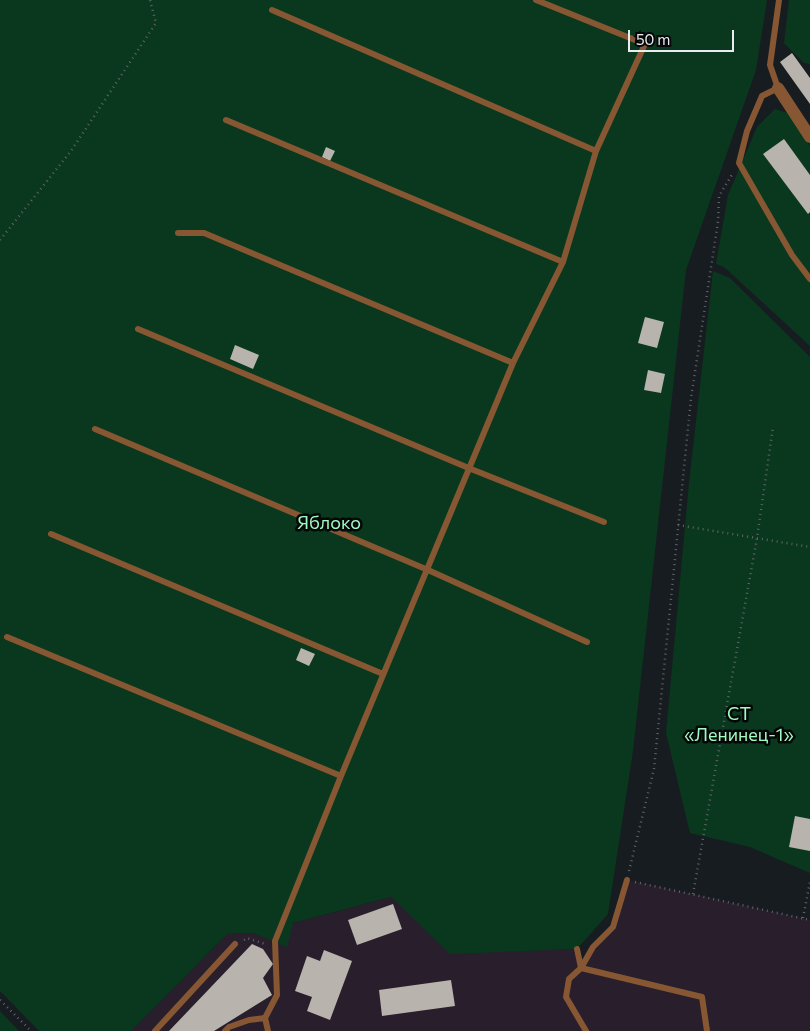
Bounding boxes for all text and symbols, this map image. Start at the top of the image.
scale bar [630,20,736,52]
text: 50 m [636,30,670,48]
park label: Яблоко [297,512,361,534]
park label: СТ «Ленинец-1» [684,703,794,746]

